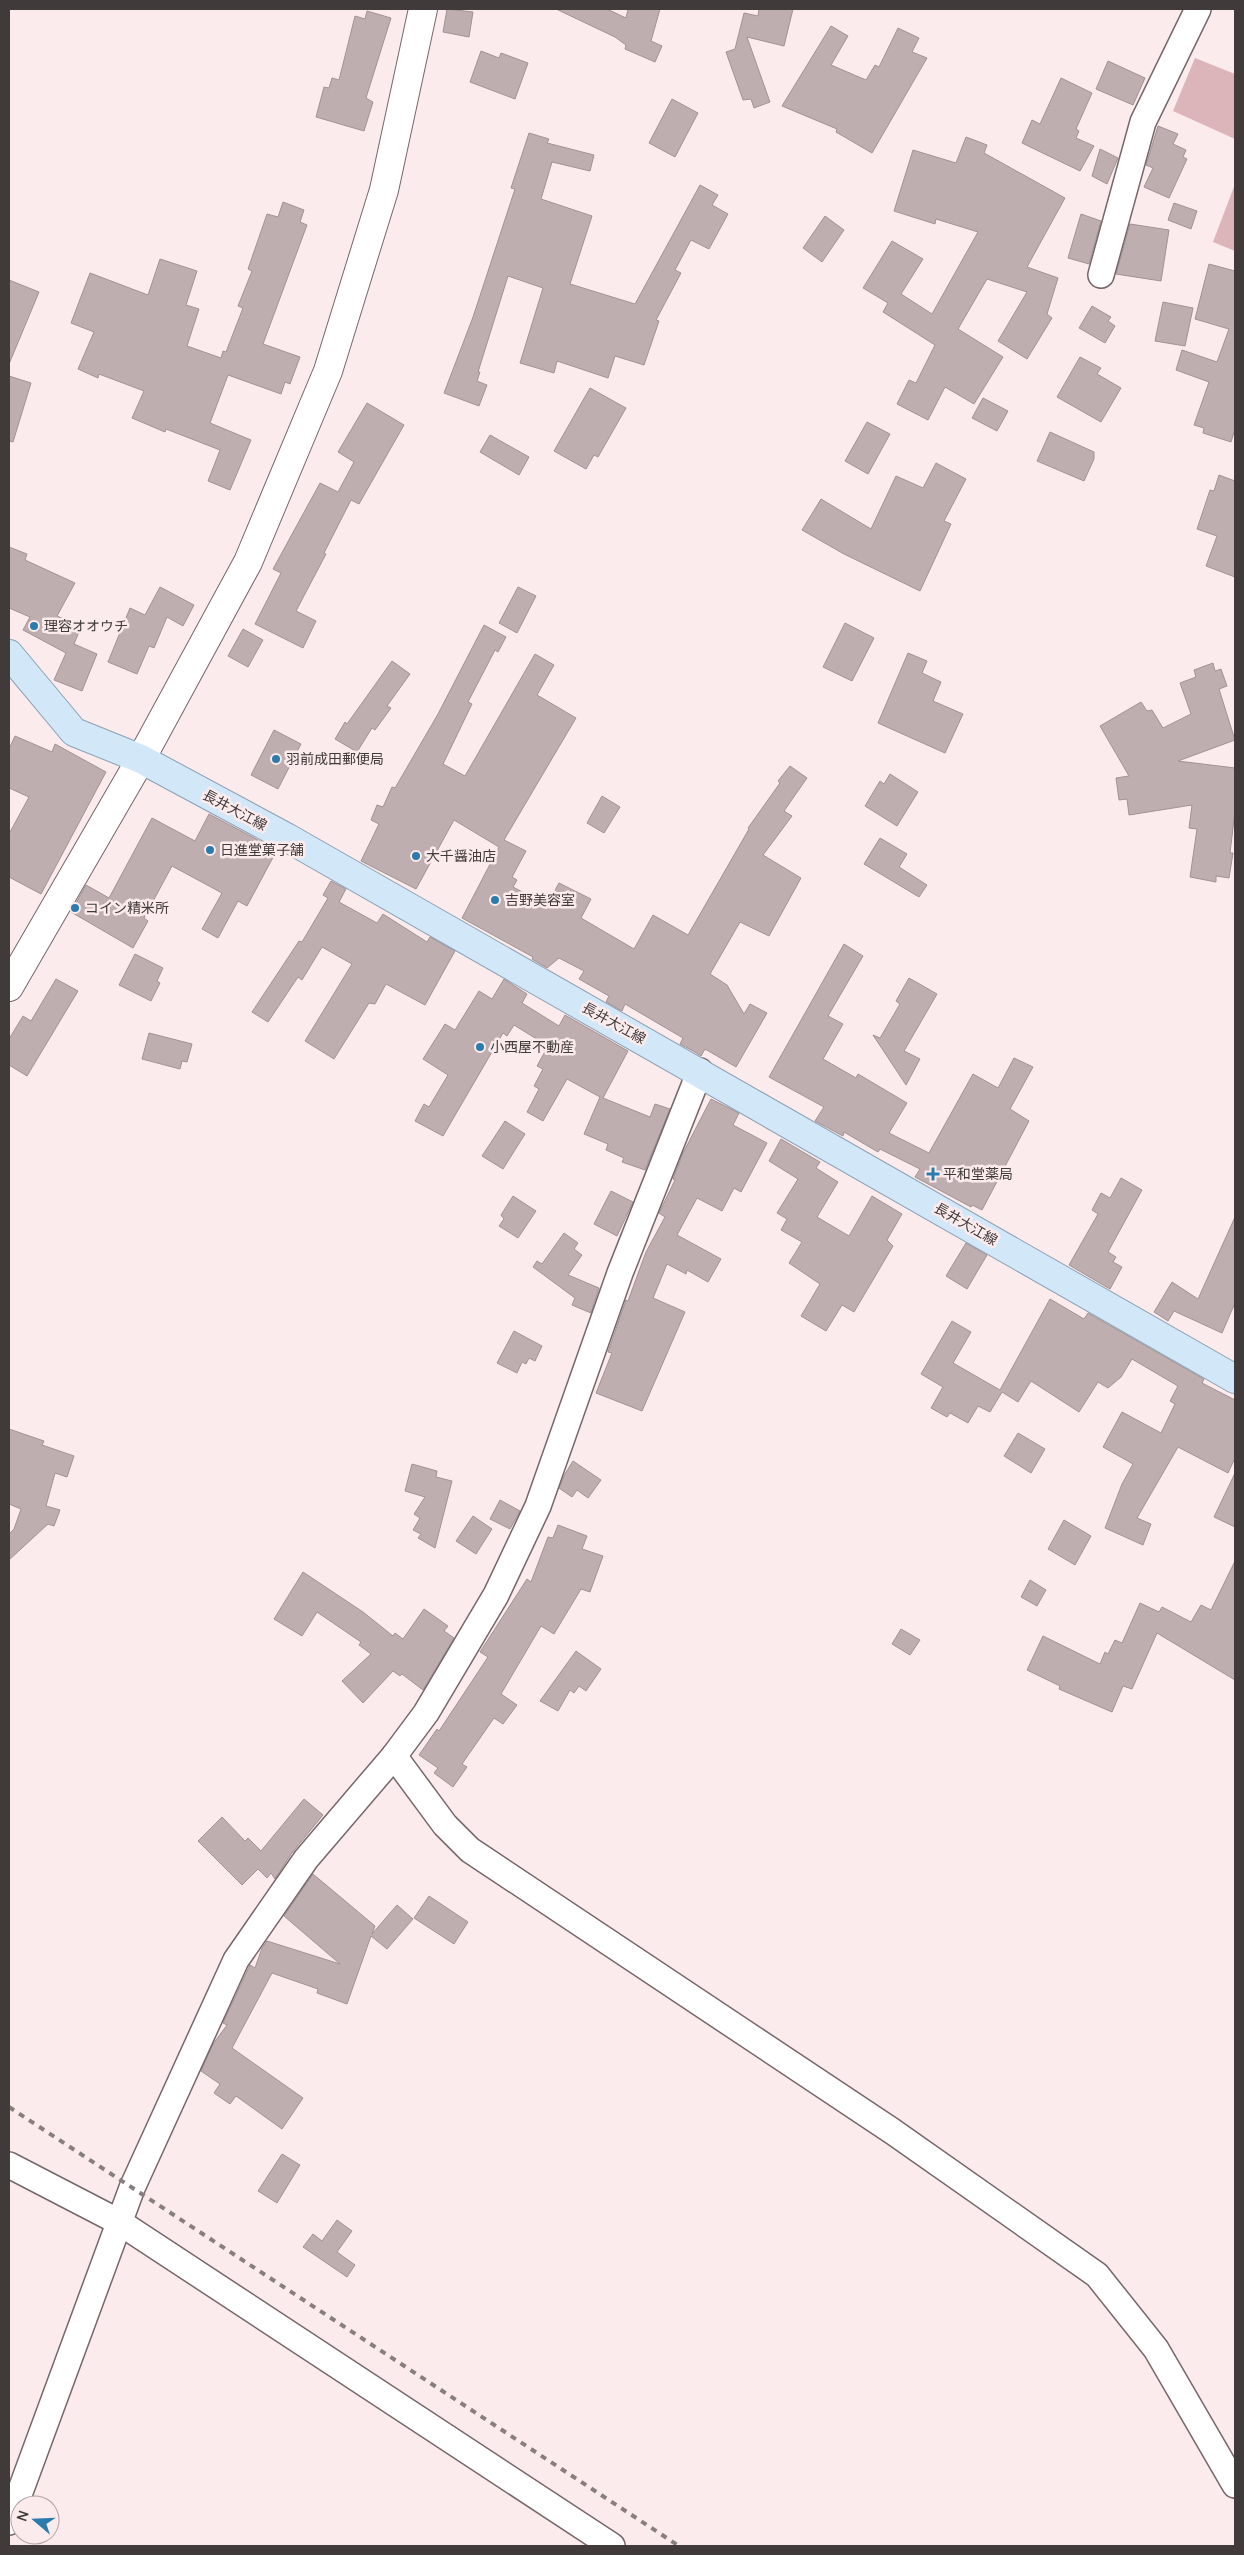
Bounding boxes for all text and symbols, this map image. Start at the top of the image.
place label: 理容オオウチ [44,616,128,635]
marker: 理容オオウチ [28,620,40,632]
place label: 羽前成田郵便局 [286,749,384,768]
marker: 羽前成田郵便局 [270,753,282,765]
street label: 長井大江線 [200,785,271,834]
place label: 日進堂菓子舗 [220,840,304,859]
marker: 日進堂菓子舗 [204,844,216,856]
place label: 大千醤油店 [426,846,496,865]
marker: 大千醤油店 [410,850,422,862]
place label: 吉野美容室 [505,890,575,909]
marker: 吉野美容室 [489,894,501,906]
place label: コイン精米所 [85,898,169,917]
marker: コイン精米所 [69,902,81,914]
street label: 長井大江線 [579,997,649,1048]
place label: 小西屋不動産 [490,1037,574,1056]
marker: 小西屋不動産 [474,1041,486,1053]
place label: 平和堂薬局 [943,1164,1013,1183]
marker: 平和堂薬局 [927,1168,939,1180]
street label: 長井大江線 [931,1198,1001,1249]
north arrow [10,2495,60,2545]
text: N [12,2508,33,2523]

